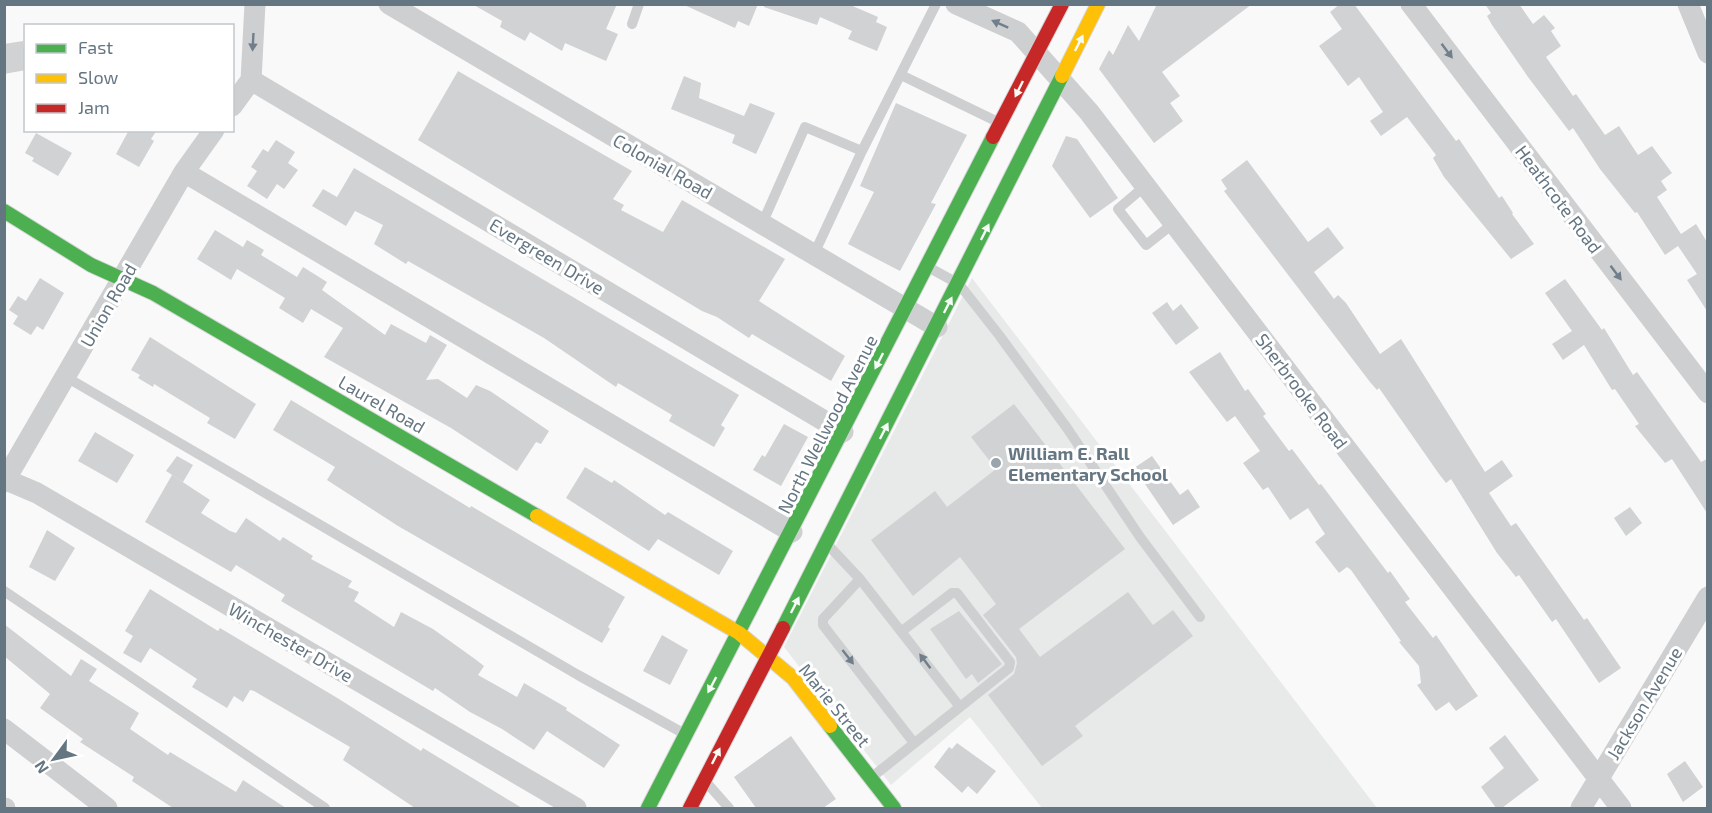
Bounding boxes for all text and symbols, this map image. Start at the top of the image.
one-way arrow [991,19,1009,29]
legend [24,24,234,132]
one-way arrow [249,33,258,52]
one-way arrow [1074,34,1084,51]
text: Fast [78,36,113,58]
one-way arrow [1440,43,1453,59]
text: Slow [78,66,119,88]
one-way arrow [1015,81,1024,98]
text: Jam [78,96,110,118]
street label: Colonial Road [609,129,717,203]
street label: Heathcote Road [1511,141,1607,257]
street label: Evergreen Drive [486,213,608,299]
one-way arrow [980,223,990,241]
street label: Union Road [75,259,141,351]
one-way arrow [1609,265,1621,280]
one-way arrow [943,297,953,314]
street label: Sherbrooke Road [1251,329,1353,453]
street label: North Wellwood Avenue [772,331,882,517]
one-way arrow [874,352,884,369]
street label: Laurel Road [335,370,429,438]
one-way arrow [879,423,888,440]
place label: William E. Rall Elementary School [1008,442,1168,485]
marker: William E. Rall Elementary School [989,456,1003,470]
one-way arrow [789,596,799,614]
street label: Winchester Drive [225,597,357,687]
street label: Jackson Avenue [1602,643,1686,763]
one-way arrow [841,649,853,664]
one-way arrow [919,653,931,668]
street label: Marie Street [795,659,875,751]
one-way arrow [707,676,717,693]
north arrow [24,729,84,789]
one-way arrow [712,748,721,765]
text: N [30,757,52,777]

